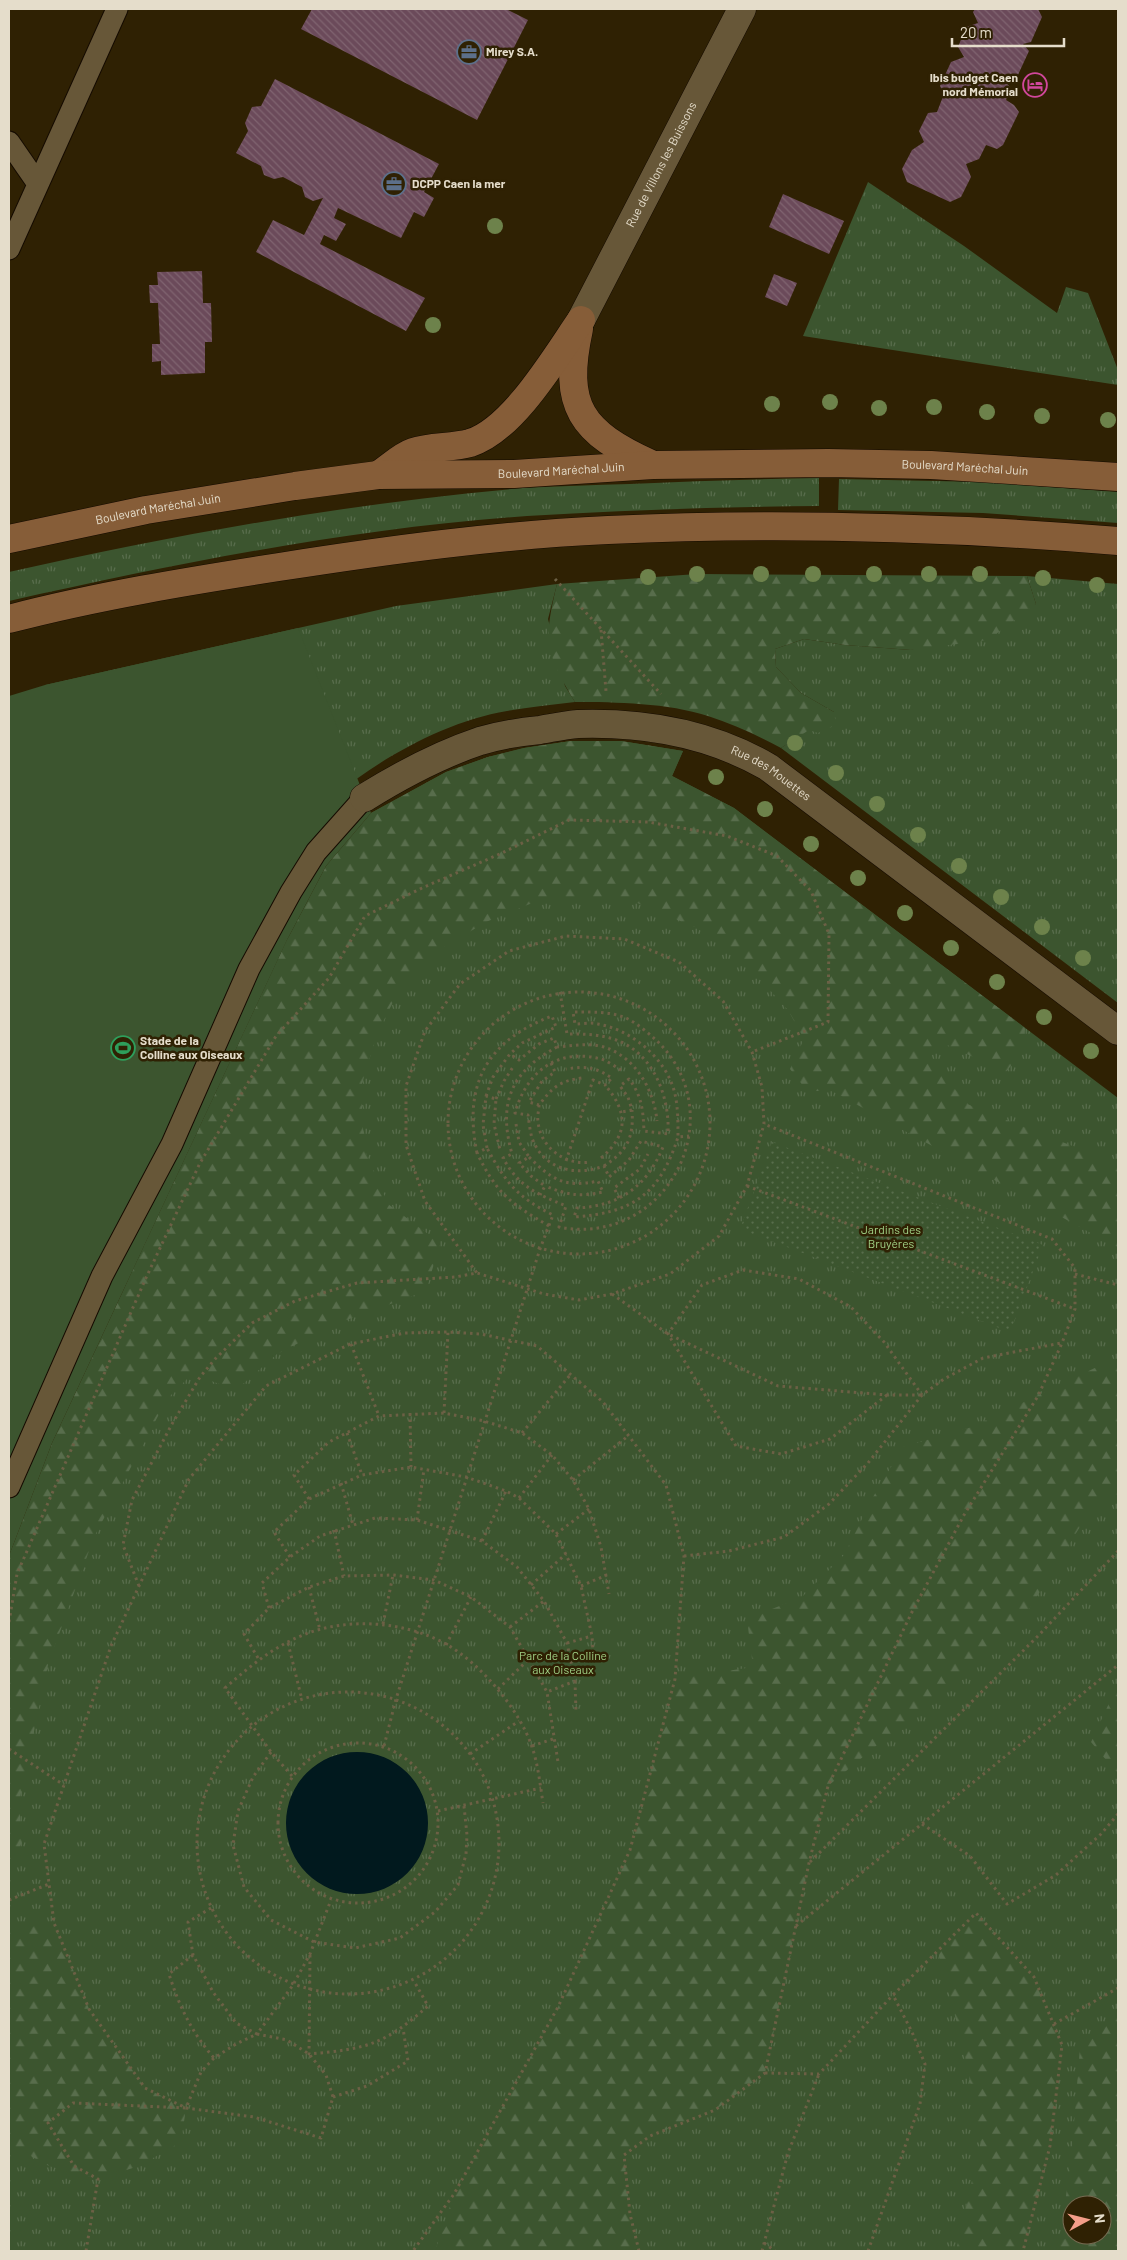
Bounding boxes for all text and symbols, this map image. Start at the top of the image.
scale bar [952,15,1064,47]
text: 20 m [960,23,992,41]
office icon: Mirey S.A. [456,39,482,65]
place label: Mirey S.A. [486,44,538,58]
place label: Ibis budget Caen nord Mémorial [930,70,1018,98]
hotel icon: Ibis budget Caen nord Mémorial [1022,72,1048,98]
street label: Rue de Villons les Buissons [622,99,699,229]
office icon: DCPP Caen la mer [381,171,407,197]
place label: DCPP Caen la mer [412,176,506,190]
street label: Boulevard Maréchal Juin [901,456,1029,477]
street label: Boulevard Maréchal Juin [498,459,625,480]
street label: Boulevard Maréchal Juin [94,490,221,527]
street label: Rue des Mouettes [729,742,814,803]
place label: Stade de la Colline aux Oiseaux [140,1033,243,1061]
sports icon: Stade de la Colline aux Oiseaux [110,1035,136,1061]
park label: Jardins des Bruyères [861,1222,921,1250]
park label: Parc de la Colline aux Oiseaux [519,1648,607,1676]
north arrow [1062,2195,1112,2245]
text: N [1091,2213,1109,2224]

